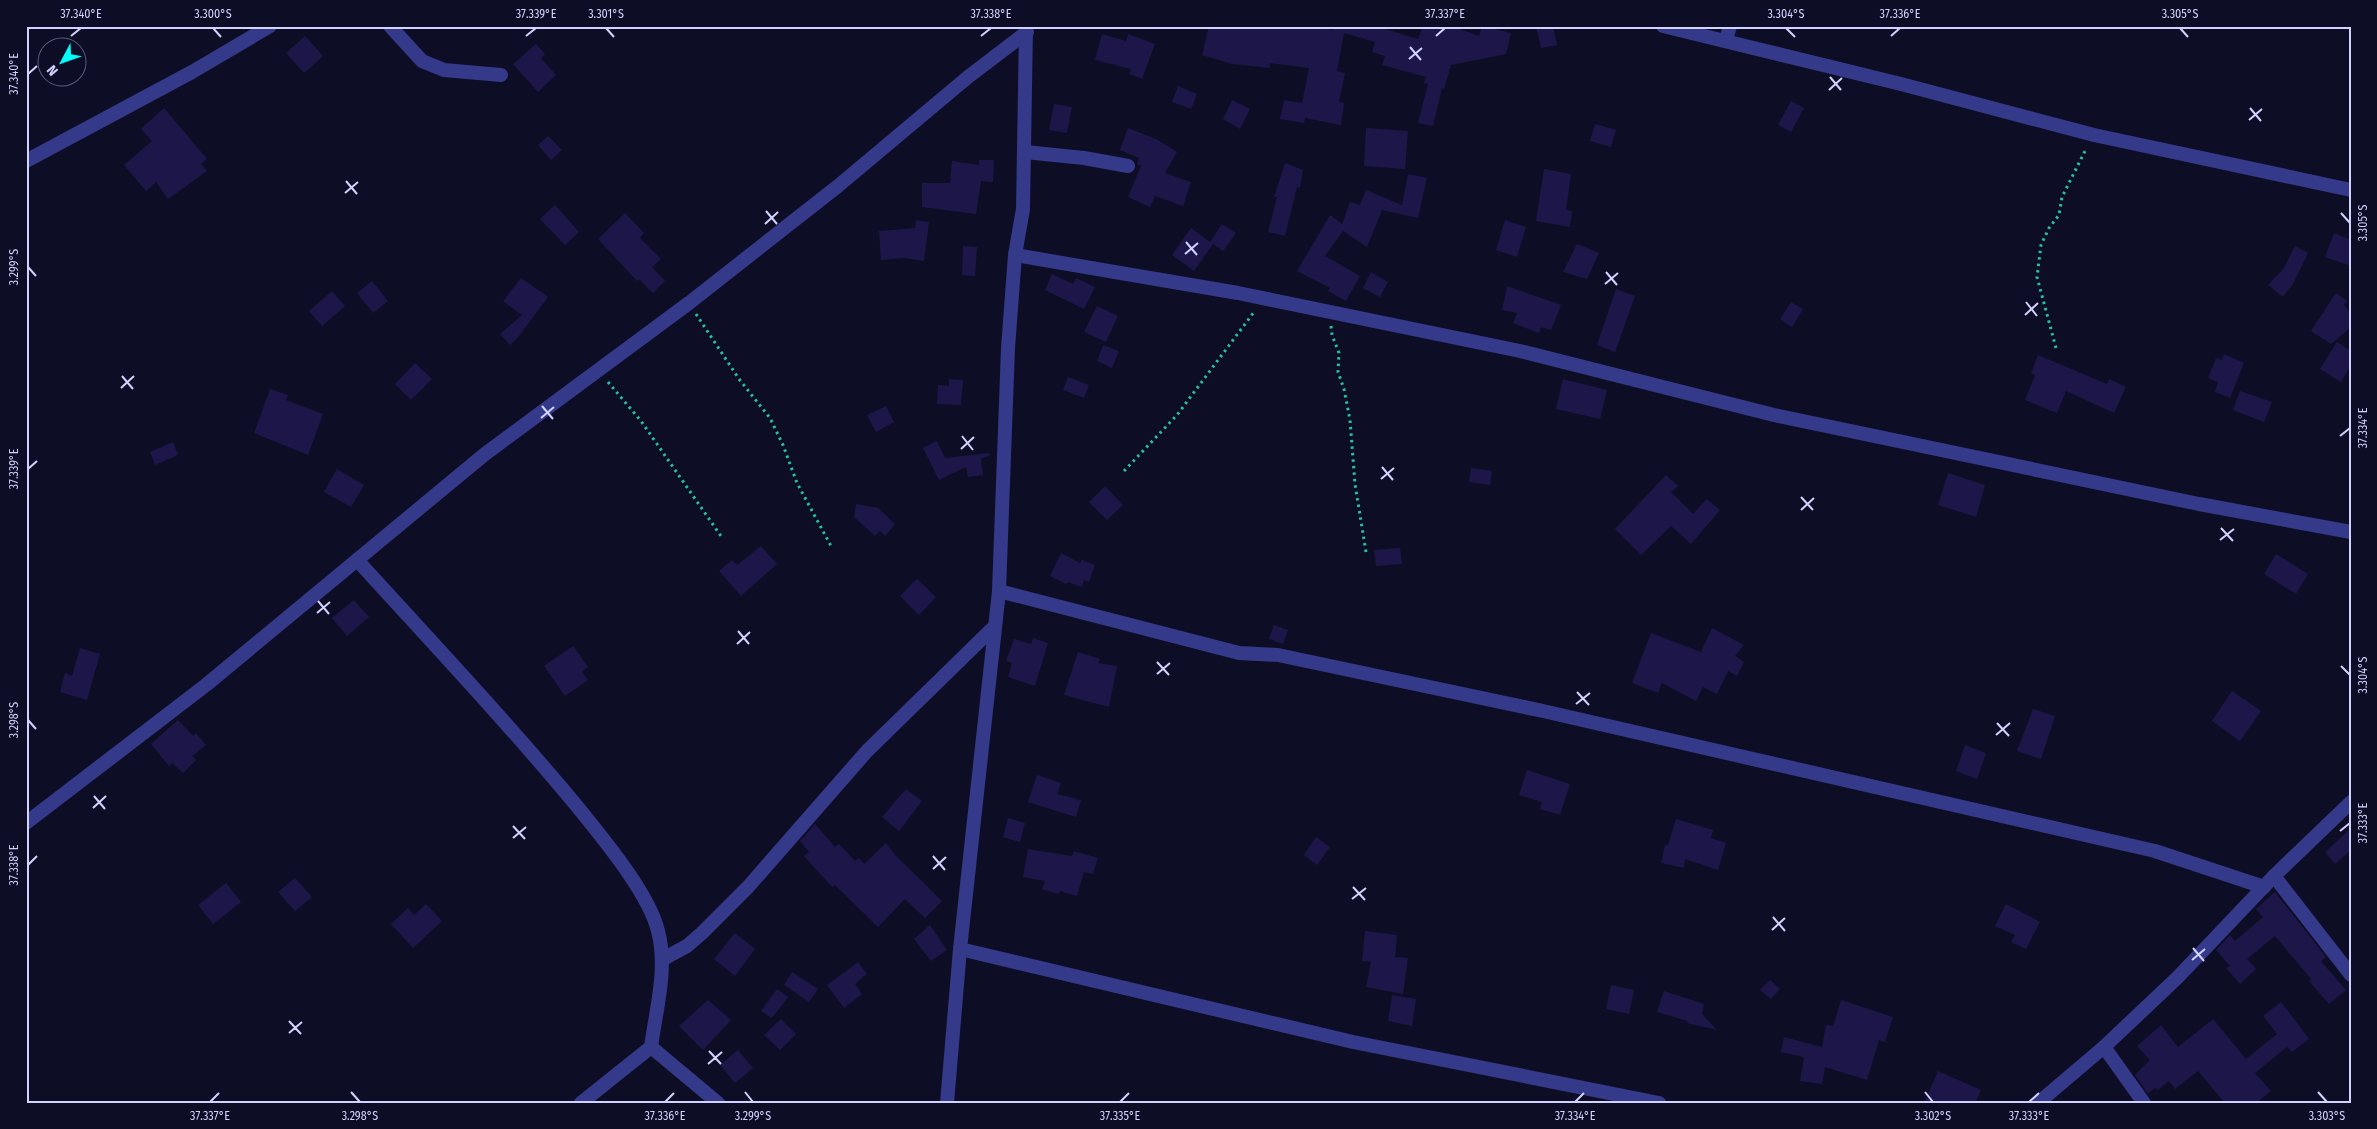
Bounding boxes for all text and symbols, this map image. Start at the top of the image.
text: 37.340°E [60,7,102,21]
text: 3.300°S [194,7,232,21]
text: 37.339°E [516,7,557,21]
text: 3.301°S [588,7,624,21]
text: 37.338°E [971,7,1012,21]
text: 37.337°E [1425,7,1465,21]
text: 3.304°S [1767,7,1805,21]
text: 37.336°E [1880,7,1921,21]
text: 3.305°S [2162,7,2198,21]
north arrow [38,38,88,88]
text: 37.340°E [7,53,21,95]
text: N [43,61,62,79]
text: 3.305°S [2356,205,2370,241]
text: 3.299°S [7,249,21,285]
text: 37.334°E [2356,407,2370,448]
text: 37.339°E [7,448,21,489]
text: 3.304°S [2356,656,2370,694]
text: 3.298°S [7,702,21,738]
text: 37.333°E [2356,802,2370,843]
text: 37.338°E [7,844,21,885]
text: 37.337°E [190,1109,230,1123]
text: 3.298°S [342,1109,378,1123]
text: 37.336°E [645,1109,686,1123]
text: 3.299°S [735,1109,771,1123]
text: 37.335°E [1100,1109,1141,1123]
text: 37.334°E [1555,1109,1596,1123]
text: 3.302°S [1915,1109,1951,1123]
text: 37.333°E [2009,1109,2050,1123]
text: 3.303°S [2309,1109,2345,1123]

